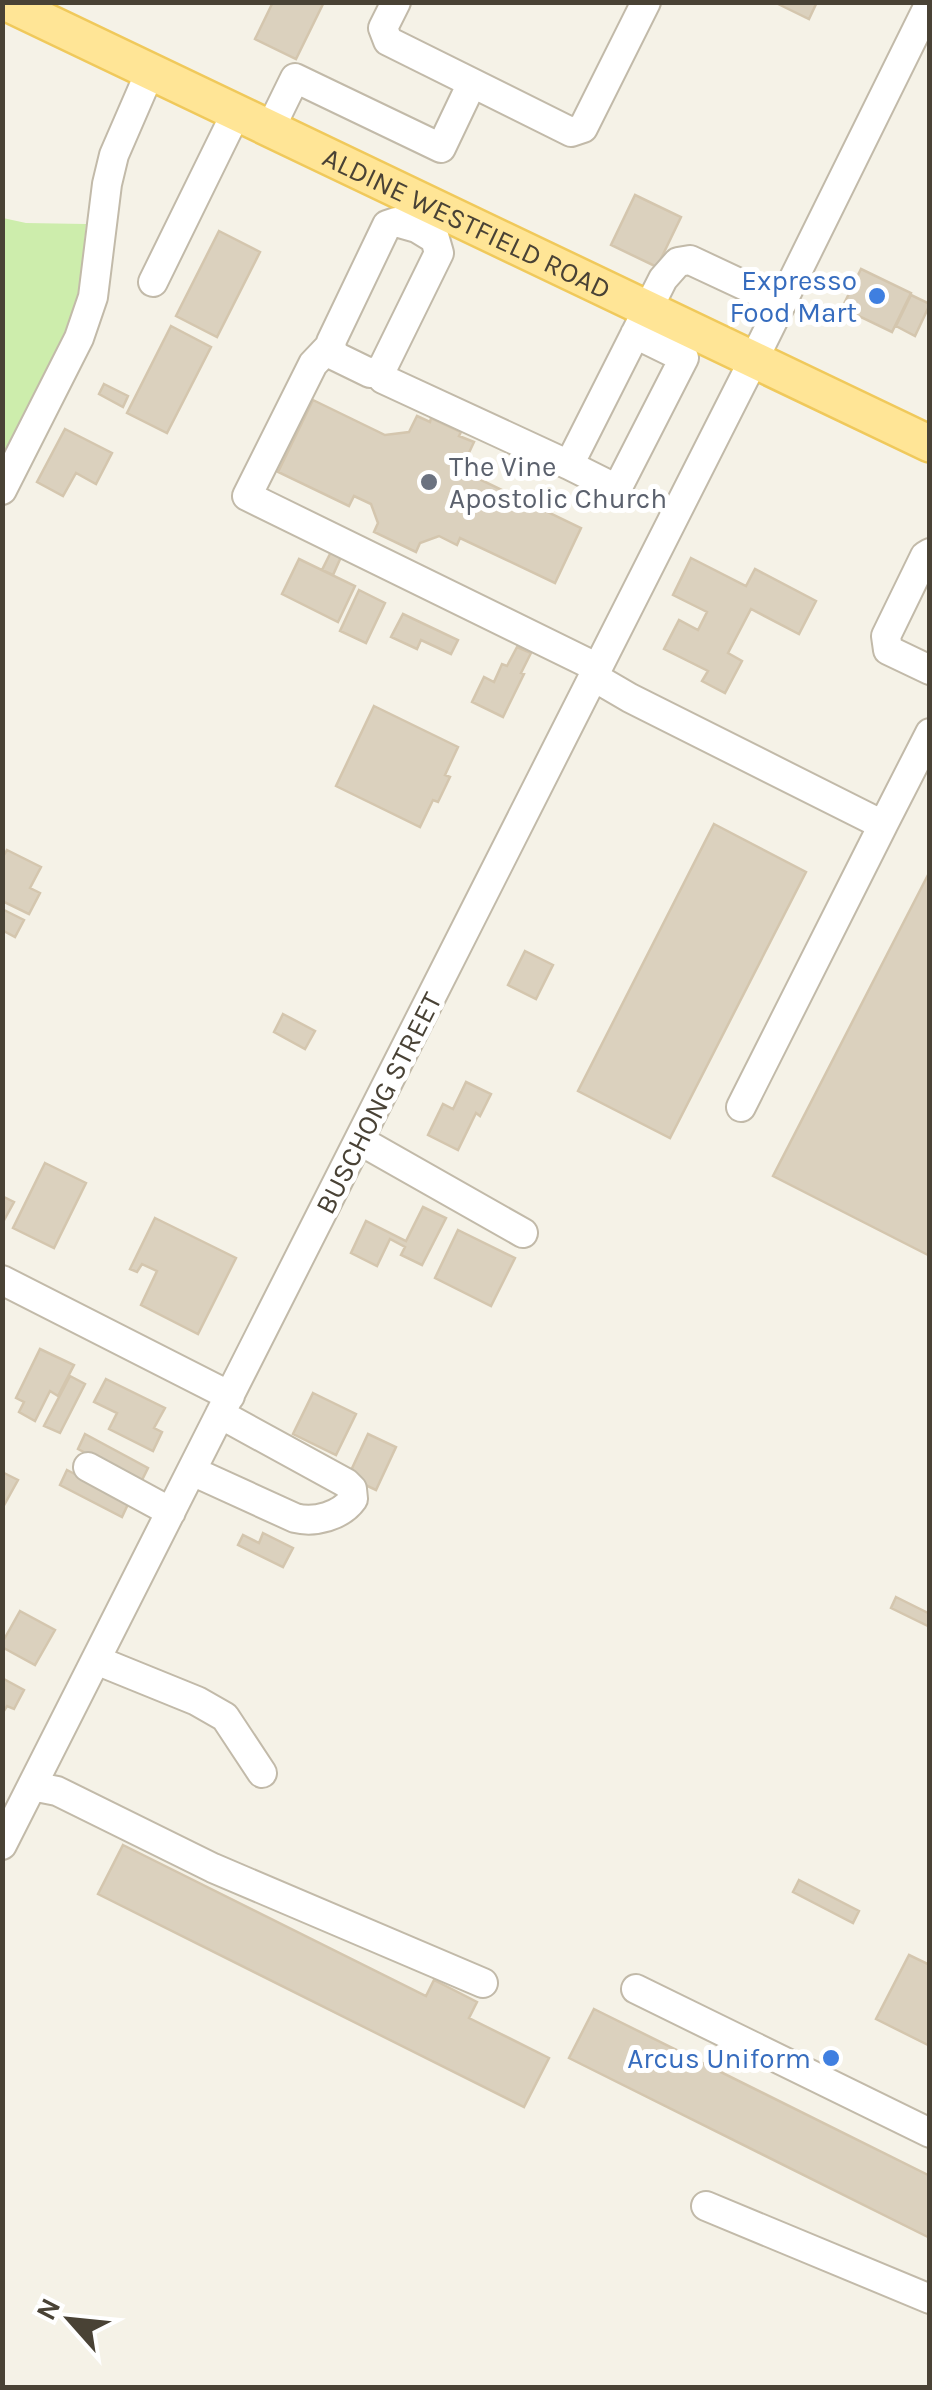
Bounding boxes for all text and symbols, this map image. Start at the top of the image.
street label: ALDINE WESTFIELD ROAD [317,140,616,306]
place label: Expresso Food Mart [729,264,857,329]
marker: Expresso Food Mart [866,285,888,307]
place label: The Vine Apostolic Church [449,450,667,515]
marker: The Vine Apostolic Church [418,471,440,493]
street label: BUSCHONG STREET [308,987,449,1219]
place label: Arcus Uniform [627,2042,811,2075]
marker: Arcus Uniform [820,2047,842,2069]
north arrow [20,2270,120,2370]
text: N [29,2292,67,2325]

